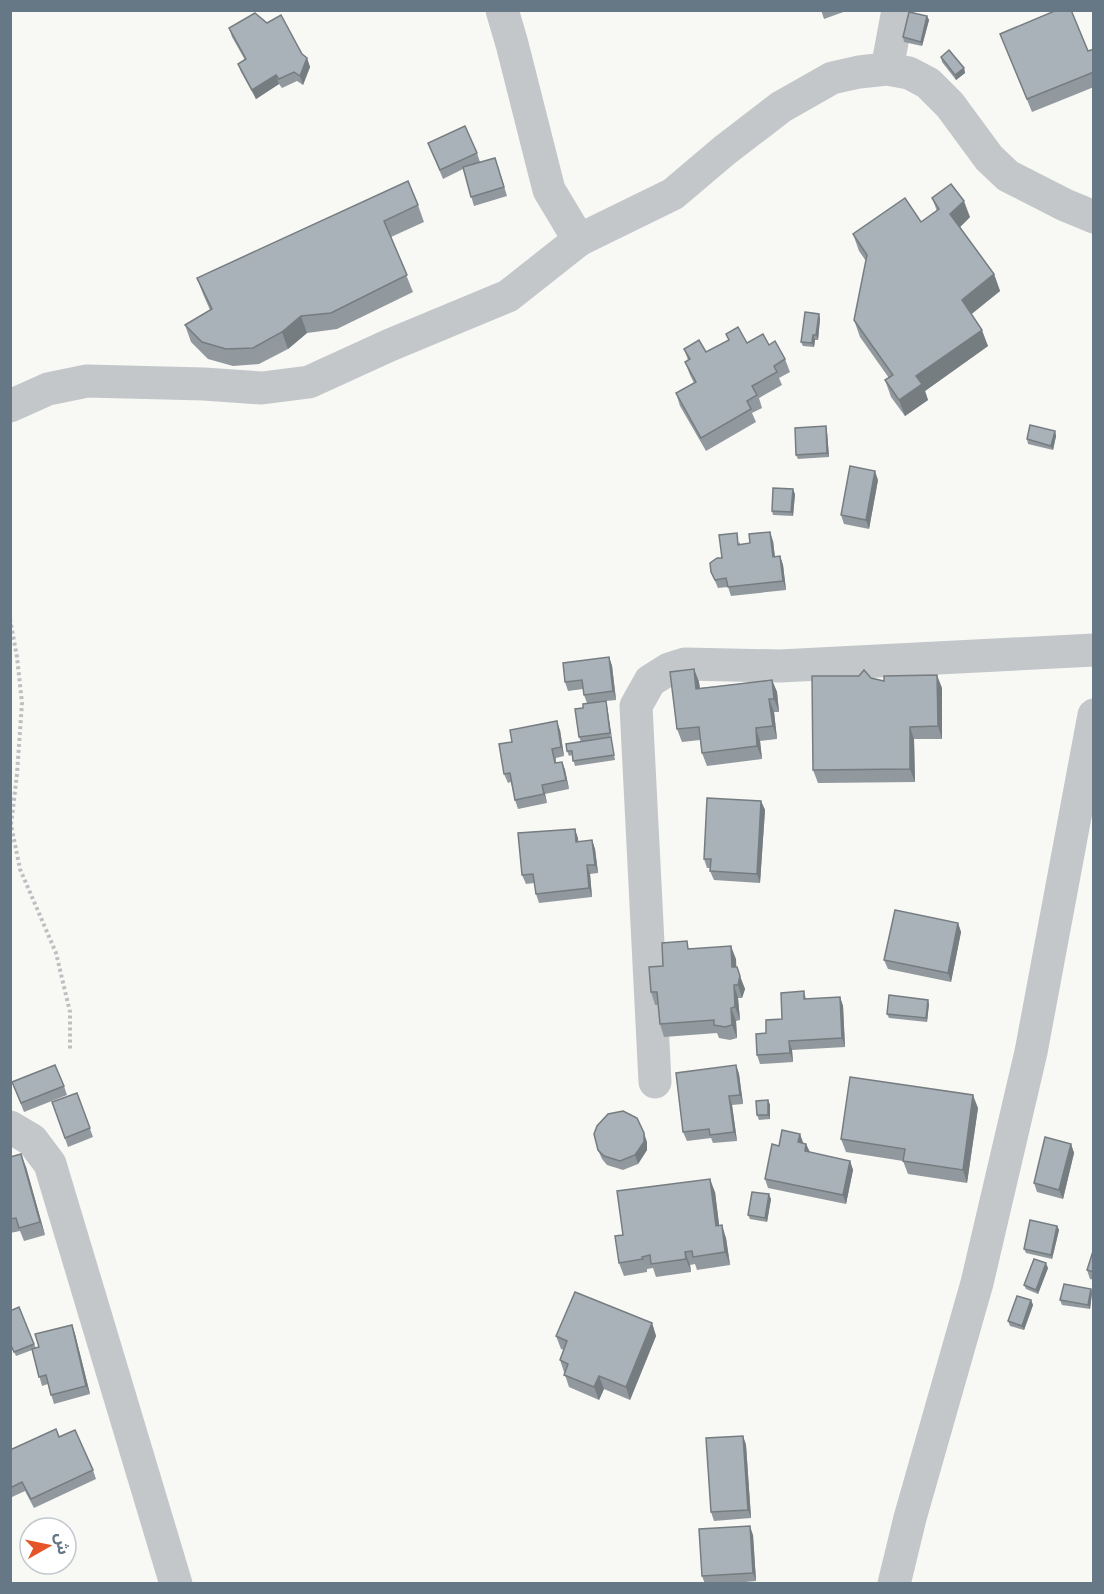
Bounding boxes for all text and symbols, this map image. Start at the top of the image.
north arrow [18,1516,78,1576]
text: ش [51,1531,74,1556]

